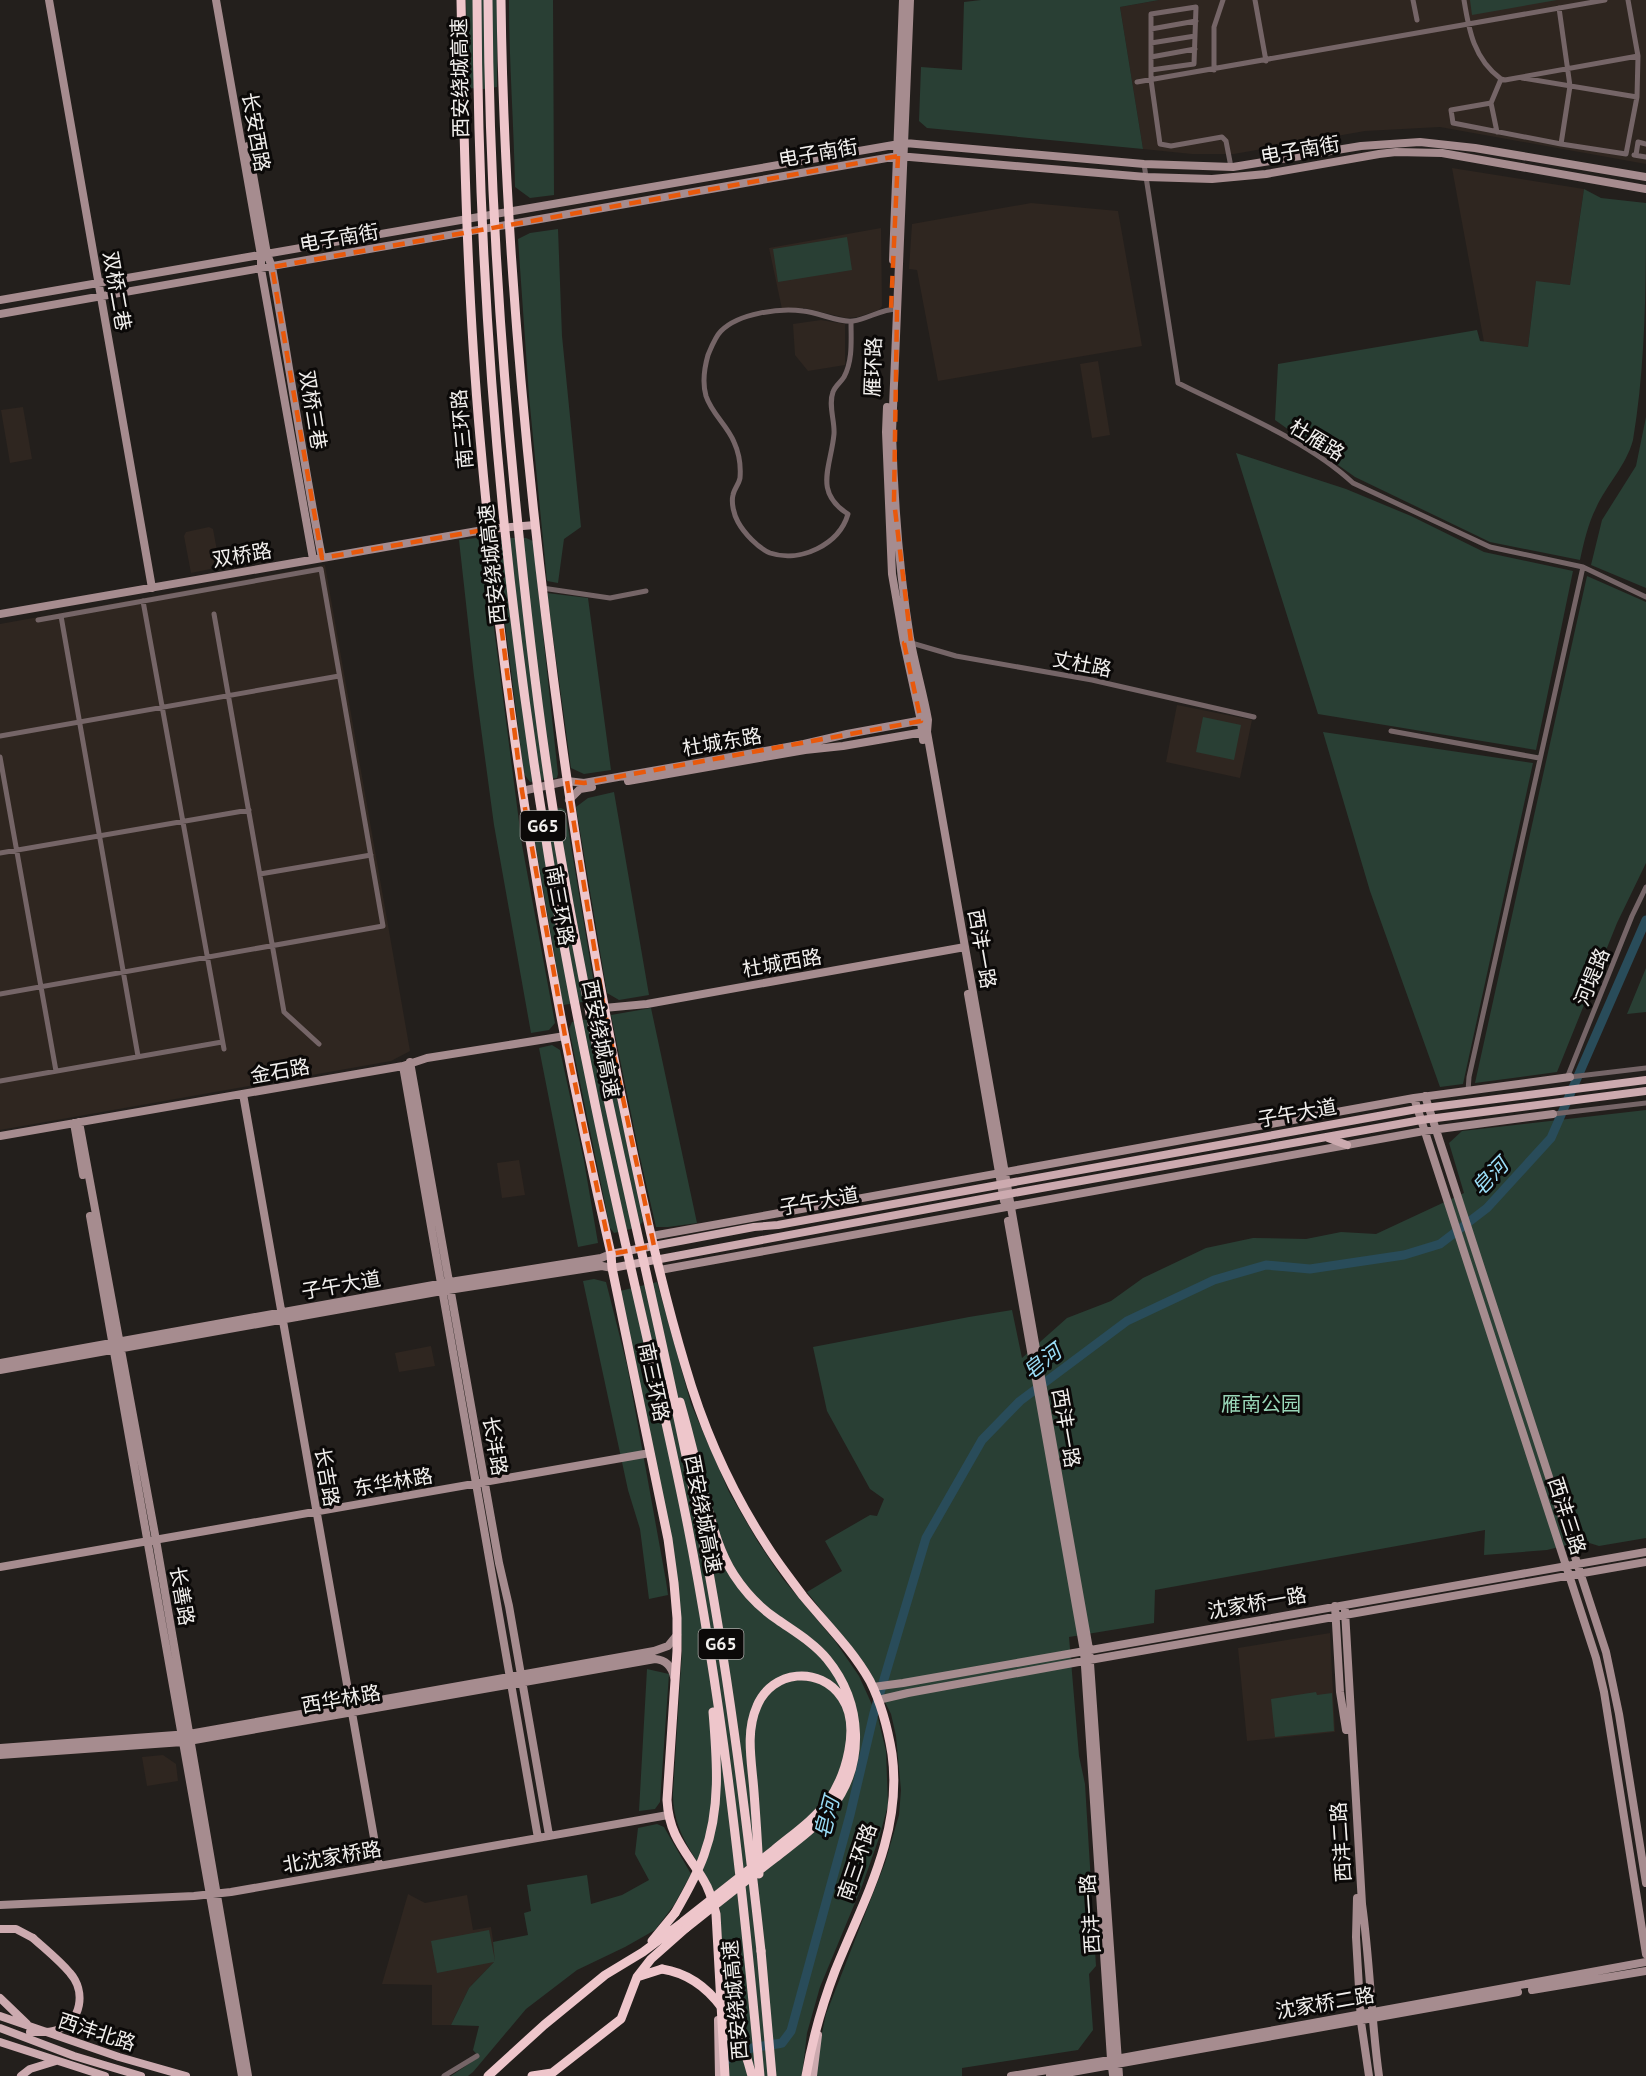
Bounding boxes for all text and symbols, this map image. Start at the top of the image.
street label: 西安绕城高速 [446,18,474,138]
street label: 长安西路 [236,90,276,174]
street label: 电子南街 [1258,130,1342,170]
street label: 电子南街 [776,133,860,173]
street label: 电子南街 [297,218,381,258]
street label: 双桥二巷 [97,249,137,333]
street label: 雁环路 [859,337,887,397]
street label: 双桥三巷 [294,368,332,452]
street label: 南三环路 [446,388,478,470]
street label: 杜雁路 [1285,413,1349,467]
street label: 西安绕城高速 [473,503,511,625]
street label: 双桥路 [210,537,274,573]
street label: 丈杜路 [1050,646,1114,682]
street label: 杜城东路 [680,722,764,762]
road number: G65 [520,811,566,841]
street label: 南三环路 [540,864,580,948]
street label: 西沣一路 [962,907,1002,991]
street label: 杜城西路 [740,943,824,983]
street label: 河堤路 [1569,944,1615,1010]
street label: 西安绕城高速 [577,978,625,1100]
street label: 金石路 [248,1053,312,1089]
street label: 子午大道 [1255,1093,1339,1133]
water label: 皂河 [1465,1149,1517,1201]
street label: 子午大道 [777,1181,861,1221]
street label: 子午大道 [299,1265,383,1305]
water label: 皂河 [1017,1336,1070,1385]
street label: 南三环路 [633,1340,675,1424]
street label: 西沣一路 [1046,1386,1086,1470]
park label: 雁南公园 [1221,1391,1301,1417]
street label: 长沣路 [477,1414,513,1478]
street label: 长吉路 [309,1445,345,1509]
street label: 西安绕城高速 [679,1453,727,1575]
street label: 东华林路 [351,1462,435,1502]
street label: 西沣三路 [1542,1474,1592,1558]
street label: 长善路 [164,1564,200,1628]
street label: 沈家桥一路 [1206,1582,1308,1624]
road number: G65 [698,1629,744,1659]
street label: 西华林路 [299,1679,383,1719]
water label: 皂河 [808,1790,846,1842]
street label: 西沣二路 [1325,1801,1357,1883]
street label: 南三环路 [832,1820,882,1904]
street label: 北沈家桥路 [281,1836,383,1878]
street label: 西沣一路 [1074,1873,1106,1955]
street label: 西安绕城高速 [717,1939,753,2061]
street label: 沈家桥二路 [1274,1982,1376,2024]
street label: 西沣北路 [55,2007,139,2057]

